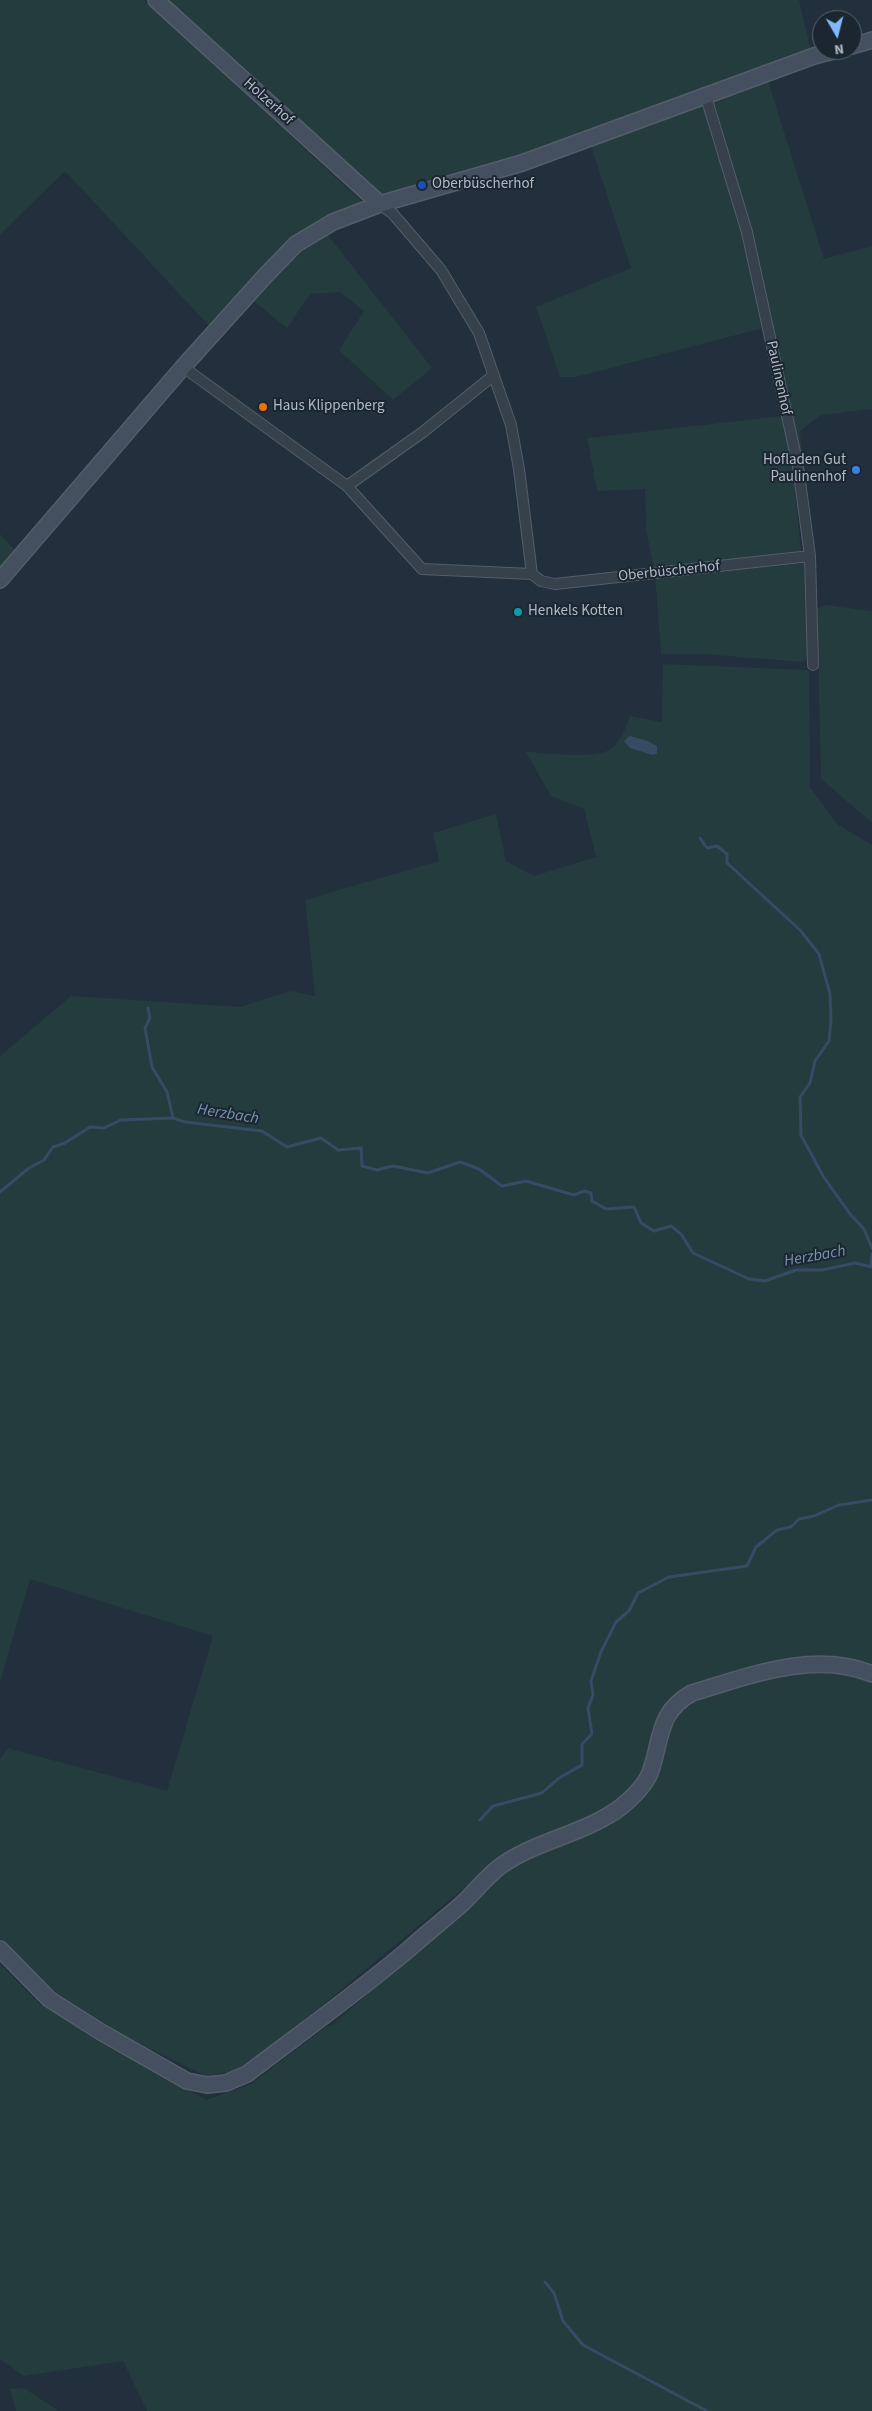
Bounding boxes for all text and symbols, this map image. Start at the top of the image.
north arrow [812,10,862,60]
text: N [833,38,845,59]
street label: Holzerhof [239,75,297,129]
place label: Oberbüscherhof [432,176,534,194]
marker: Oberbüscherhof [416,179,428,191]
street label: Paulinenhof [761,339,795,417]
place label: Haus Klippenberg [273,398,385,416]
marker: Haus Klippenberg [257,401,269,413]
place label: Hofladen Gut Paulinenhof [763,452,846,487]
marker: Hofladen Gut Paulinenhof [850,464,862,476]
street label: Oberbüscherhof [617,558,721,586]
place label: Henkels Kotten [528,603,623,621]
marker: Henkels Kotten [512,606,524,618]
water label: Herzbach [196,1101,260,1129]
water label: Herzbach [783,1242,847,1272]

